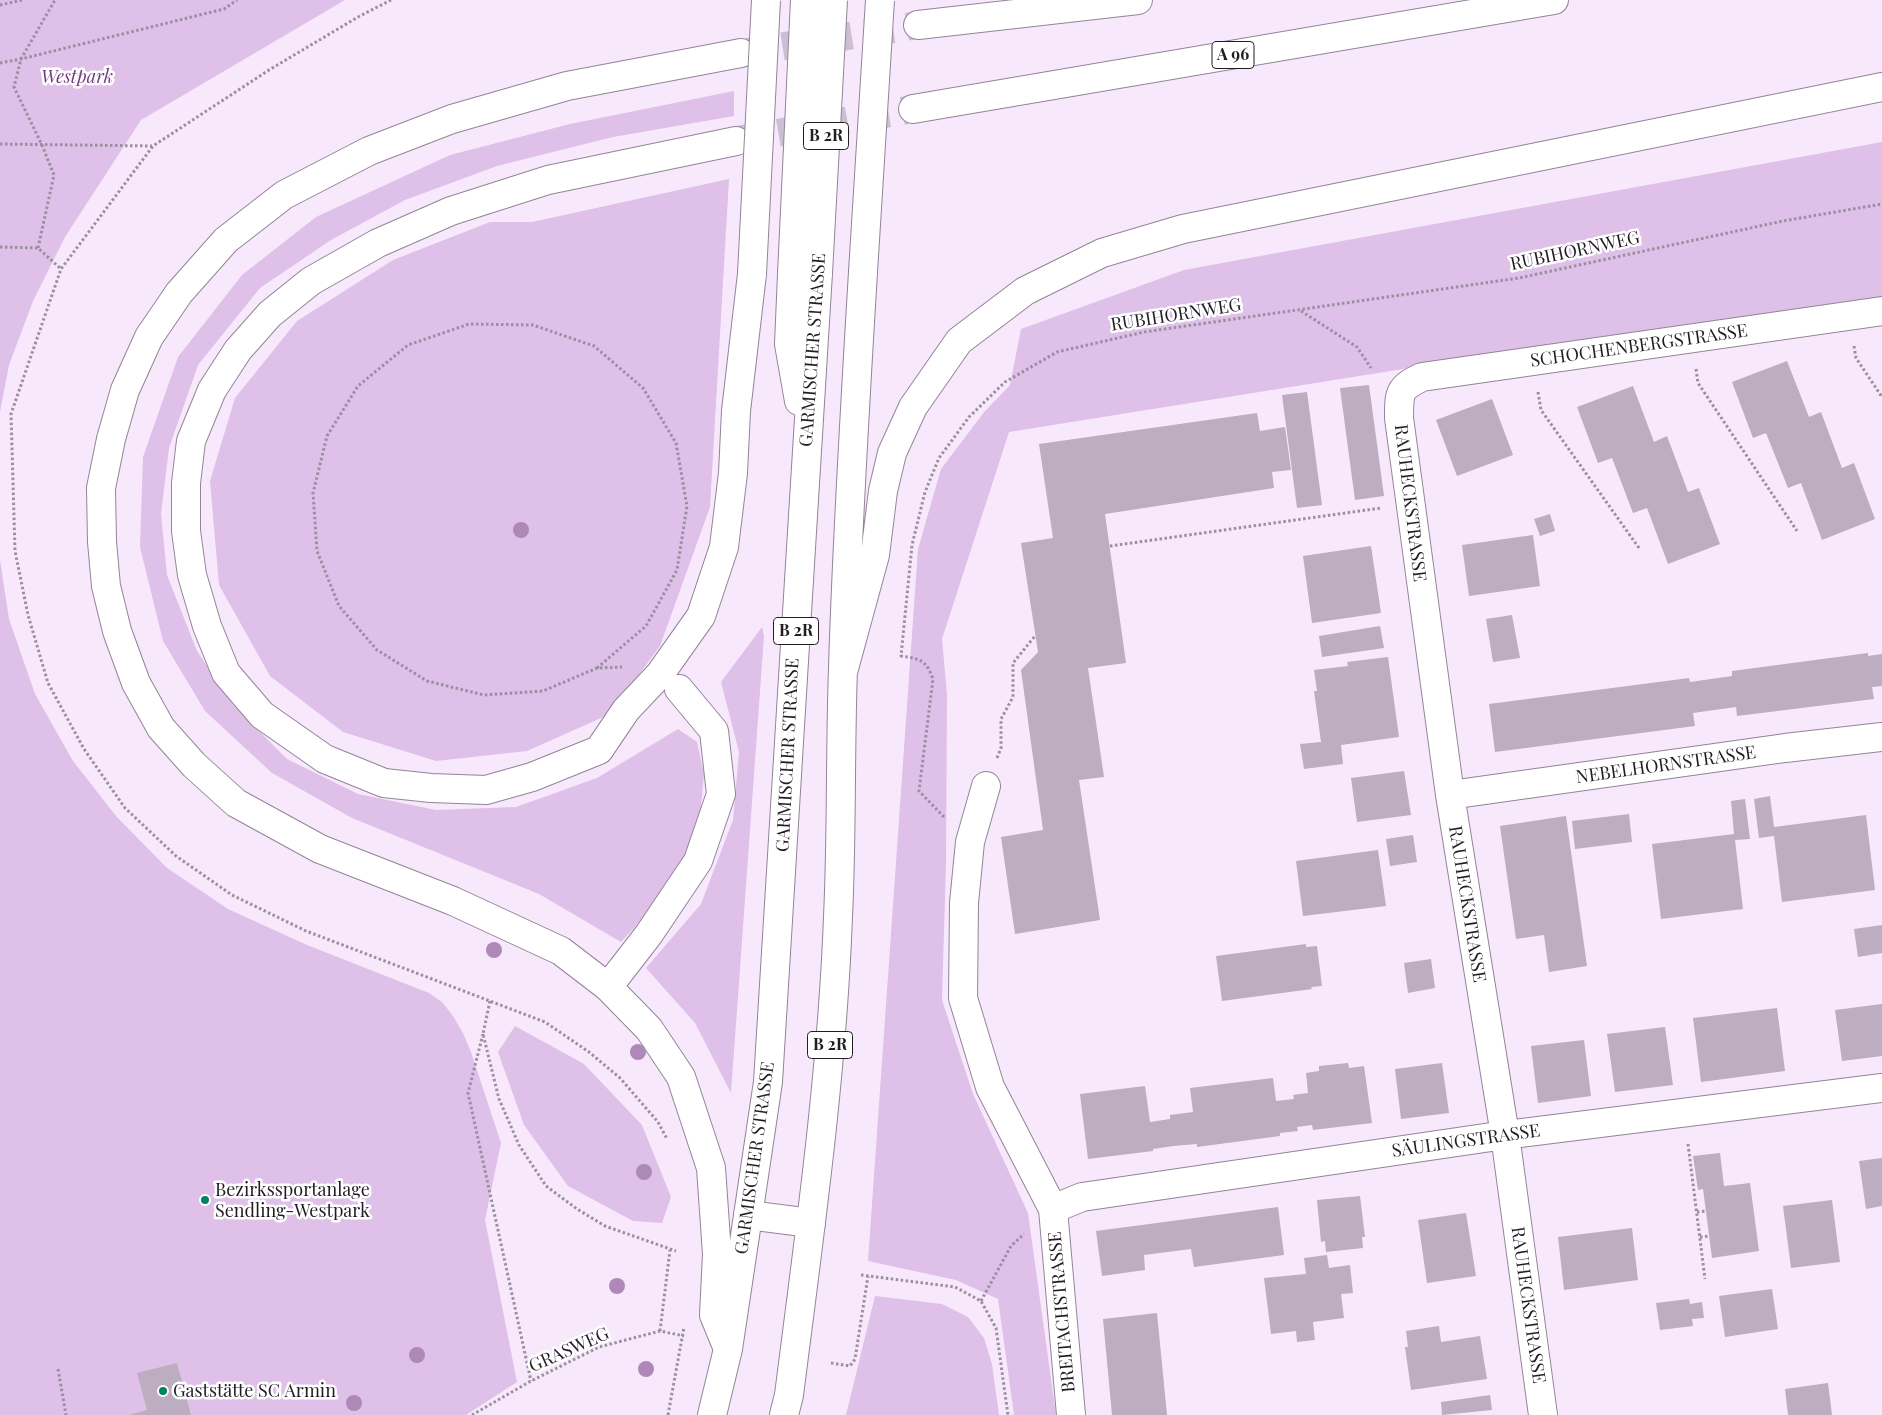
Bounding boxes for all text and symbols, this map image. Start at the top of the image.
road number: A 96 [1212,42,1254,68]
park label: Westpark [41,66,113,88]
road number: B 2R [804,122,848,150]
street label: RUBIHORNWEG [1508,227,1642,275]
street label: GARMISCHER STRASSE [795,252,831,448]
street label: RUBIHORNWEG [1109,294,1243,336]
street label: SCHOCHENBERGSTRASSE [1529,320,1749,372]
street label: RAUHECKSTRASSE [1390,423,1430,583]
road number: B 2R [774,618,818,644]
street label: GARMISCHER STRASSE [772,657,804,853]
street label: NEBELHORNSTRASSE [1575,742,1757,788]
street label: RAUHECKSTRASSE [1444,824,1490,984]
road number: B 2R [808,1032,852,1058]
street label: GARMISCHER STRASSE [731,1060,779,1256]
street label: SÄULINGSTRASSE [1390,1120,1542,1162]
place label: Bezirkssportanlage Sendling-Westpark [215,1179,370,1222]
marker: Bezirkssportanlage Sendling-Westpark [199,1194,211,1206]
street label: RAUHECKSTRASSE [1506,1225,1550,1385]
street label: BREITACHSTRASSE [1044,1231,1080,1393]
street label: GRASWEG [526,1323,612,1377]
place label: Gaststätte SC Armin [173,1380,336,1402]
marker: Gaststätte SC Armin [157,1385,169,1397]

